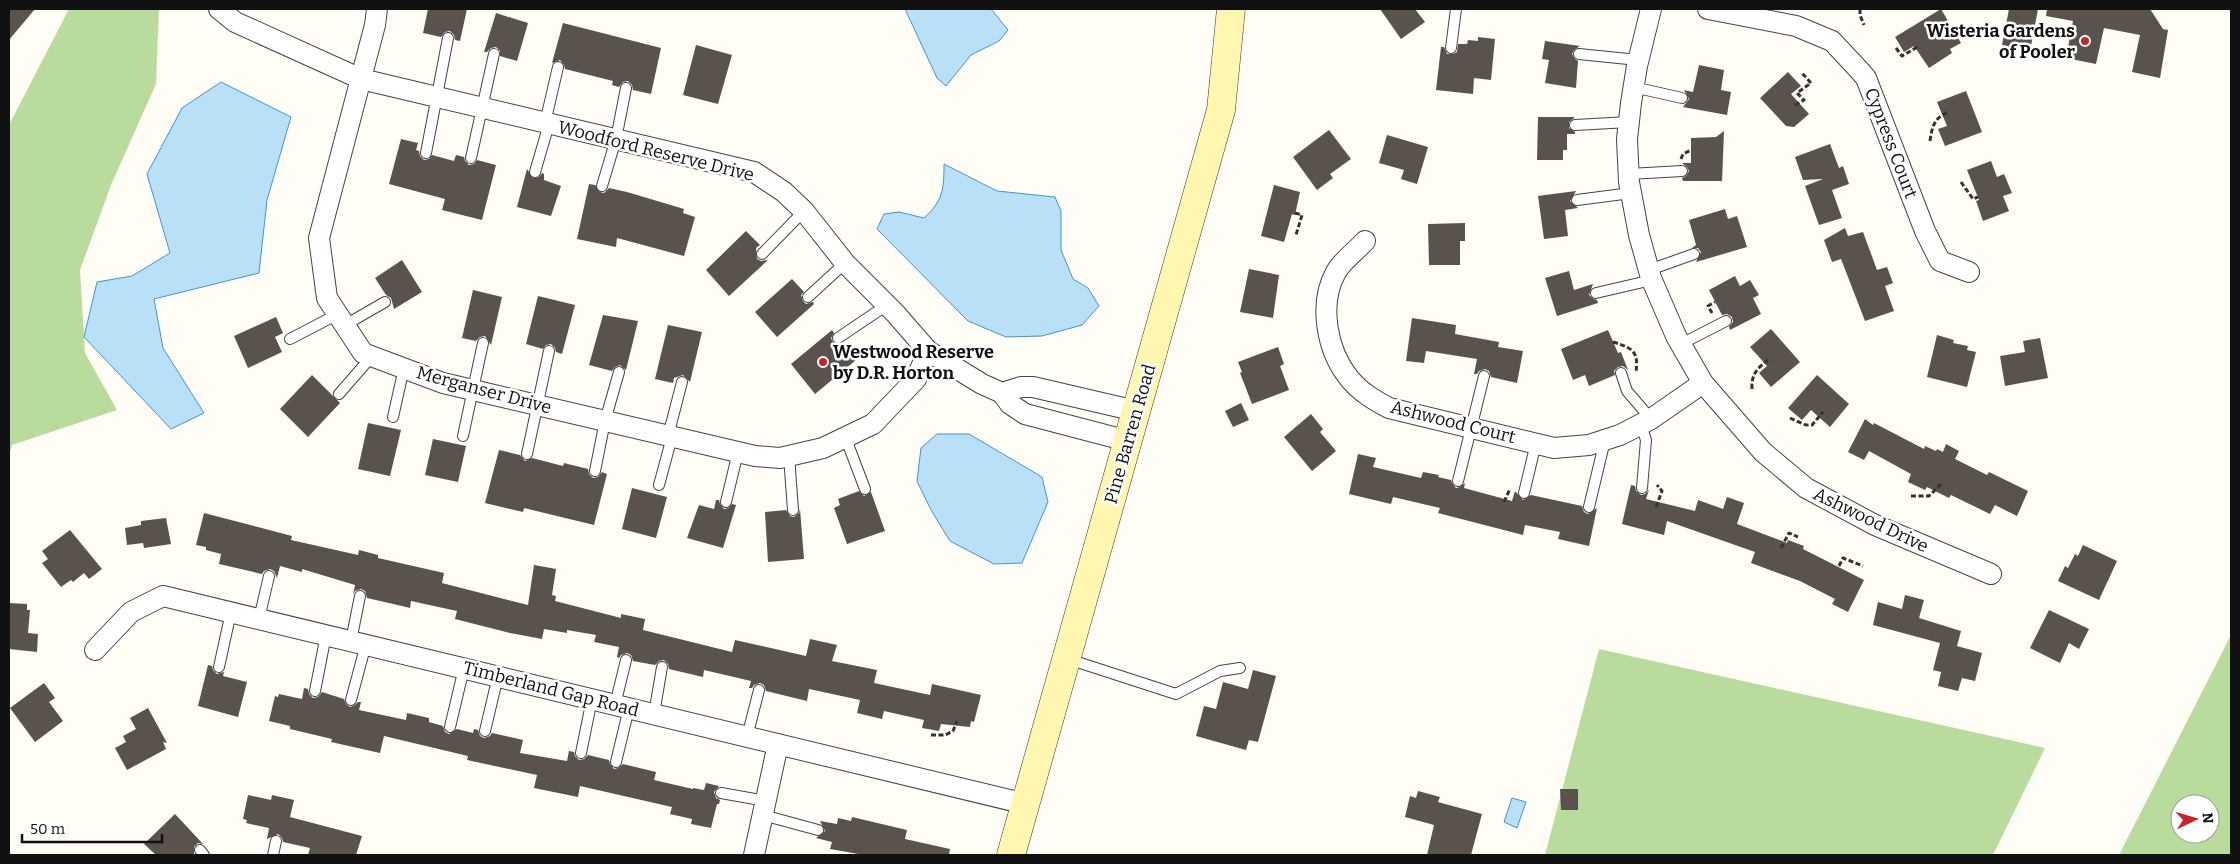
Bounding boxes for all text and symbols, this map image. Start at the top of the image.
place label: Wisteria Gardens of Pooler [1926,20,2076,63]
marker: Wisteria Gardens of Pooler [2079,35,2091,47]
street label: Cypress Court [1860,85,1922,202]
street label: Woodford Reserve Drive [556,116,756,186]
place label: Westwood Reserve by D.R. Horton [833,341,994,384]
marker: Westwood Reserve by D.R. Horton [817,356,829,368]
street label: Merganser Drive [414,361,554,419]
street label: Pine Barren Road [1100,361,1161,506]
street label: Ashwood Court [1388,396,1518,448]
street label: Ashwood Drive [1810,483,1932,557]
street label: Timberland Gap Road [461,656,642,722]
north arrow [2170,794,2220,844]
scale bar [22,812,162,844]
text: N [2199,812,2216,824]
text: 50 m [30,820,66,838]

